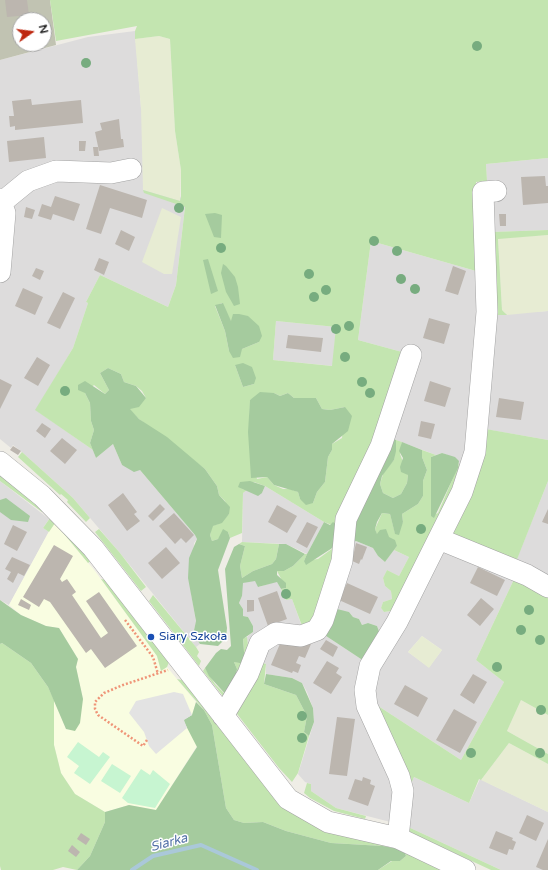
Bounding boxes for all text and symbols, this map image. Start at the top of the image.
north arrow [12,12,52,52]
text: N [36,23,51,35]
place label: Siary Szkoła [159,630,227,644]
marker: Siary Szkoła [146,632,156,642]
water label: Siarka [149,831,189,855]

